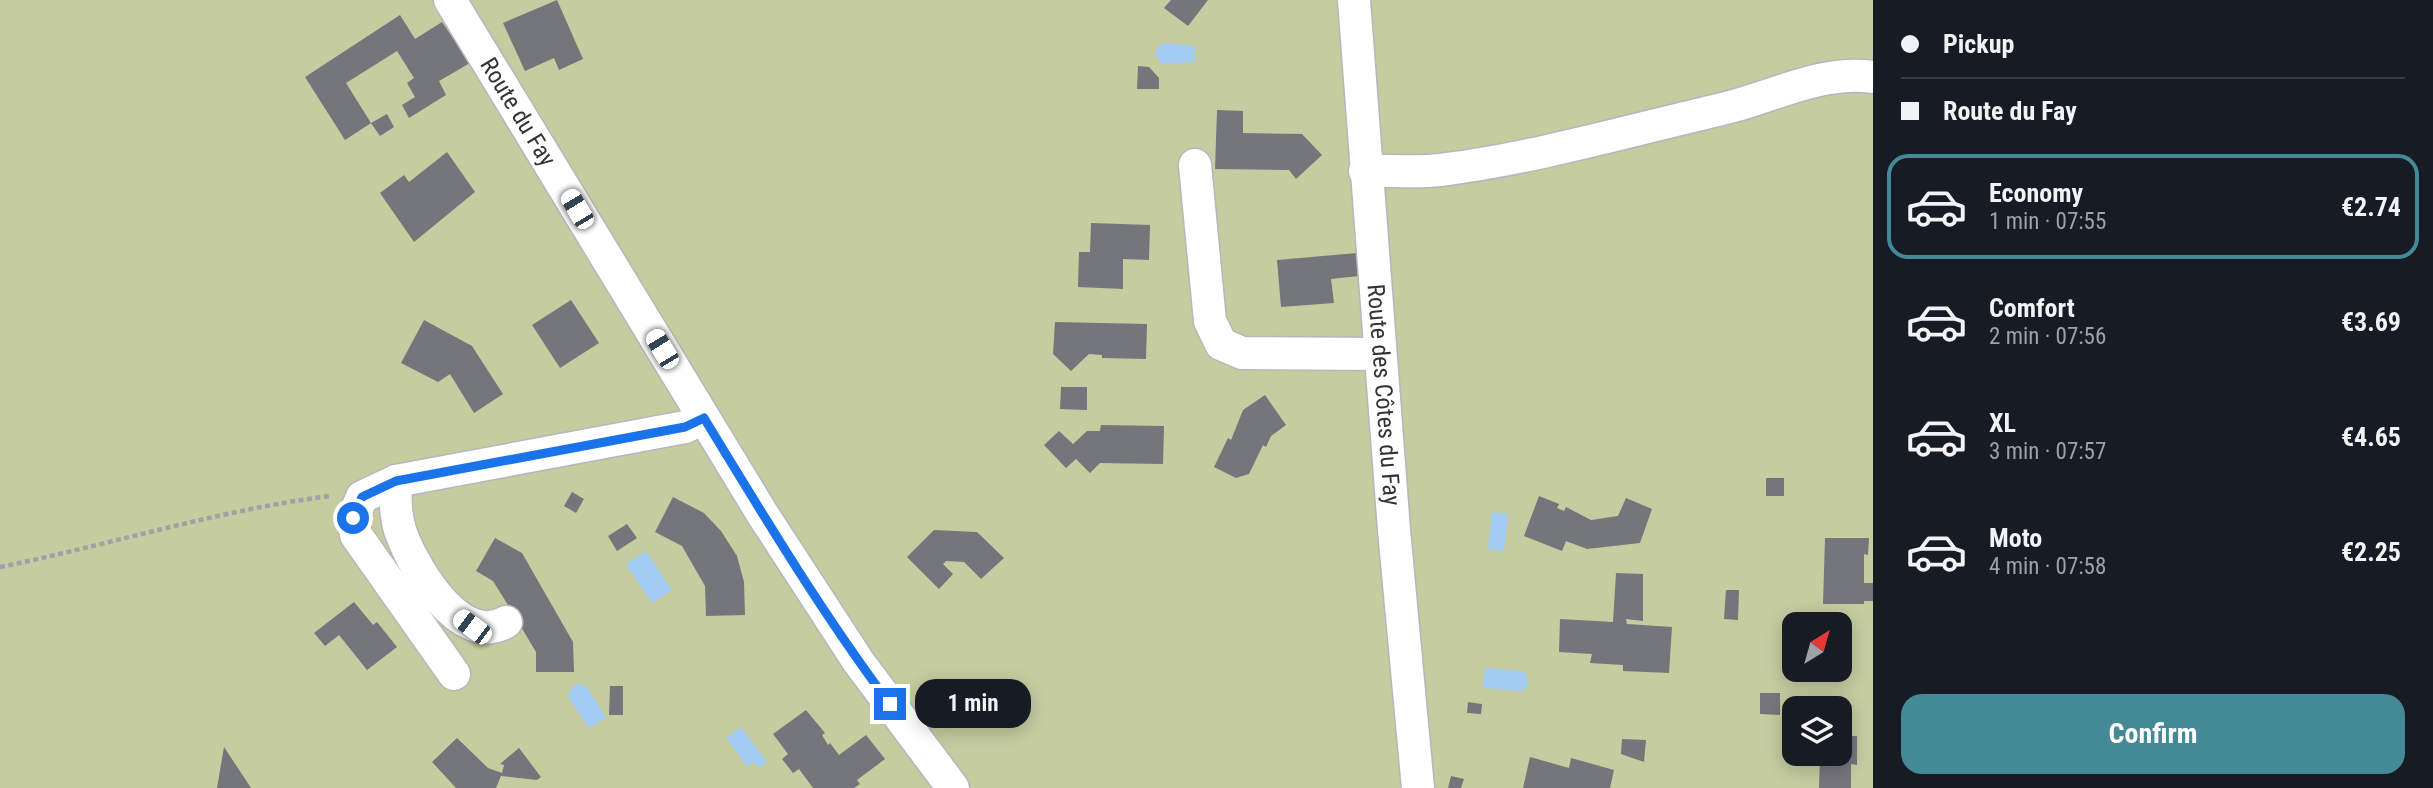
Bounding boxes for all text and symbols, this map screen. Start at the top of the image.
text: Pickup [1943,29,2014,59]
street label: Route du Fay [474,53,562,171]
text: Route du Fay [1943,96,2077,126]
icon: car [1905,175,1968,238]
text: Economy [1989,178,2083,208]
car [558,186,597,232]
text: €2.74 [2341,192,2401,222]
text: 1 min · 07:55 [1989,208,2106,235]
street label: Route des Côtes du Fay [1361,283,1406,507]
icon: car [1905,290,1968,353]
text: Comfort [1989,293,2075,323]
text: €3.69 [2341,307,2401,337]
text: 2 min · 07:56 [1989,323,2106,350]
car [643,326,682,372]
icon: car [1905,405,1968,468]
text: XL [1989,408,2016,438]
text: €4.65 [2341,422,2401,452]
text: 3 min · 07:57 [1989,438,2106,465]
route start [337,502,369,534]
icon: car [1905,520,1968,583]
text: Moto [1989,523,2042,553]
text: €2.25 [2341,537,2401,567]
text: 4 min · 07:58 [1989,553,2106,580]
car [449,606,496,648]
north arrow [1782,612,1852,682]
map controls [1782,612,1852,766]
callout: 1 min [914,680,1030,728]
route end [874,688,906,720]
text: 1 min [947,690,999,717]
button: Confirm [1901,694,2405,774]
button: layers [1782,696,1852,766]

